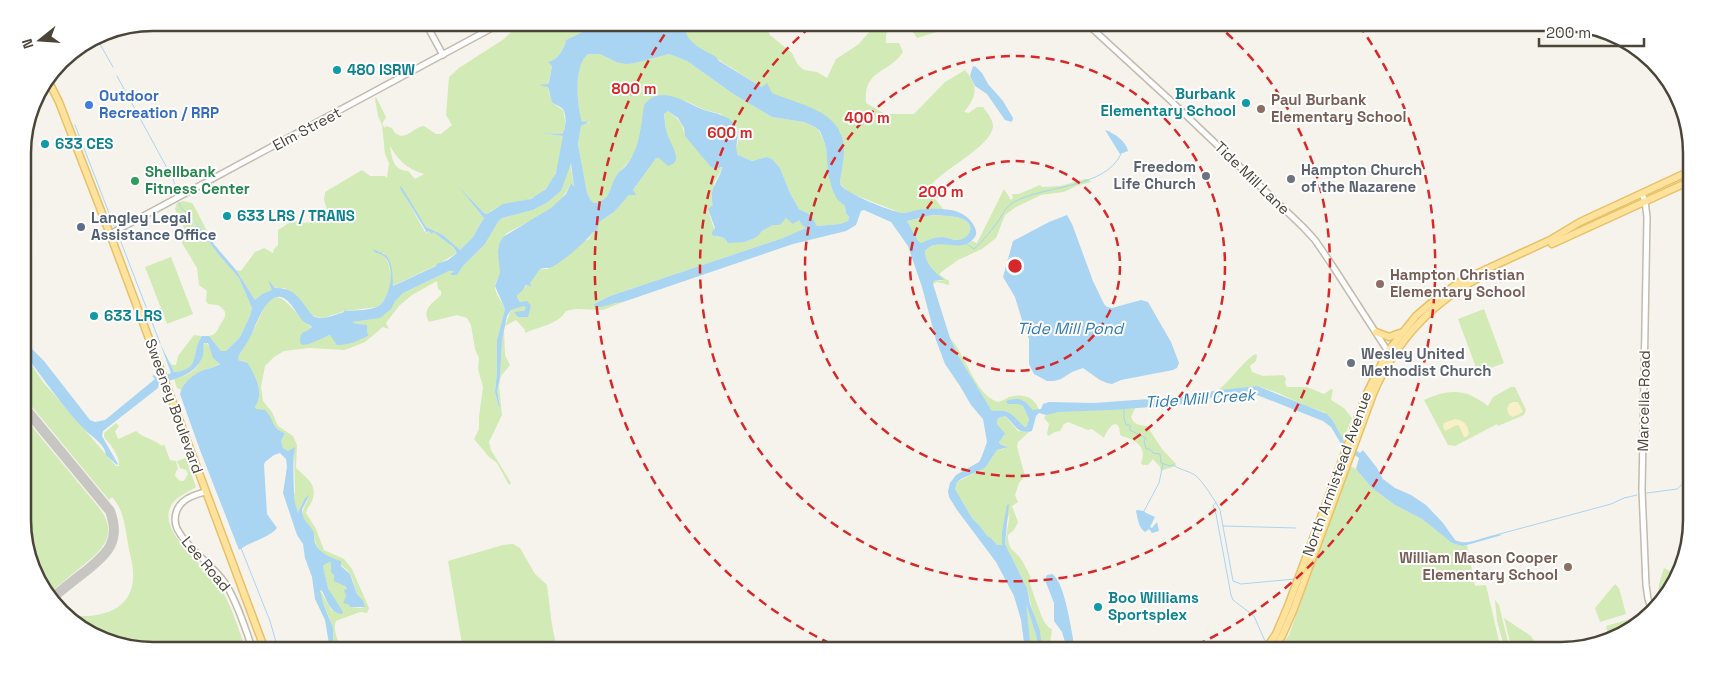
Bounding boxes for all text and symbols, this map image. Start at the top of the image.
north arrow [15,15,65,65]
scale bar [1539,15,1644,47]
text: 200 m [1546,23,1591,42]
text: N [18,37,38,51]
place label: 480 ISRW [347,60,416,79]
marker: 480 ISRW [331,64,343,76]
text: 800 m [611,79,657,98]
place label: Burbank Elementary School [1101,84,1237,120]
place label: Outdoor Recreation / RRP [99,86,219,122]
place label: Paul Burbank Elementary School [1271,90,1406,126]
marker: Burbank Elementary School [1240,97,1252,109]
marker: Outdoor Recreation / RRP [83,99,95,111]
street label: Elm Street [269,103,344,154]
marker: Paul Burbank Elementary School [1255,103,1267,115]
text: 400 m [844,108,890,127]
text: 600 m [707,123,753,142]
place label: 633 CES [55,134,113,153]
street label: Tide Mill Lane [1211,137,1294,218]
marker: 633 CES [39,138,51,150]
place label: Freedom Life Church [1113,157,1196,193]
place label: Hampton Church of the Nazarene [1301,160,1422,196]
place label: Shellbank Fitness Center [145,162,250,198]
marker: Freedom Life Church [1200,170,1212,182]
marker: Hampton Church of the Nazarene [1285,173,1297,185]
marker: Shellbank Fitness Center [129,175,141,187]
text: 200 m [919,182,963,201]
place label: 633 LRS / TRANS [237,206,355,225]
place label: Langley Legal Assistance Office [91,208,217,244]
marker: 633 LRS / TRANS [221,210,233,222]
marker: Langley Legal Assistance Office [75,221,87,233]
centre of rings [1006,257,1024,275]
place label: Hampton Christian Elementary School [1390,265,1525,301]
marker: Hampton Christian Elementary School [1374,278,1386,290]
place label: 633 LRS [104,306,162,325]
marker: 633 LRS [88,310,100,322]
water label: Tide Mill Pond [1017,318,1125,339]
street label: Sweeney Boulevard [141,336,208,476]
place label: Wesley United Methodist Church [1361,344,1492,380]
street label: Marcella Road [1633,350,1654,452]
marker: Wesley United Methodist Church [1345,357,1357,369]
water label: Tide Mill Creek [1144,384,1258,413]
street label: North Armistead Avenue [1298,389,1375,559]
street label: Lee Road [178,532,235,595]
place label: William Mason Cooper Elementary School [1399,548,1558,584]
marker: William Mason Cooper Elementary School [1562,561,1574,573]
place label: Boo Williams Sportsplex [1108,588,1199,624]
marker: Boo Williams Sportsplex [1092,601,1104,613]

